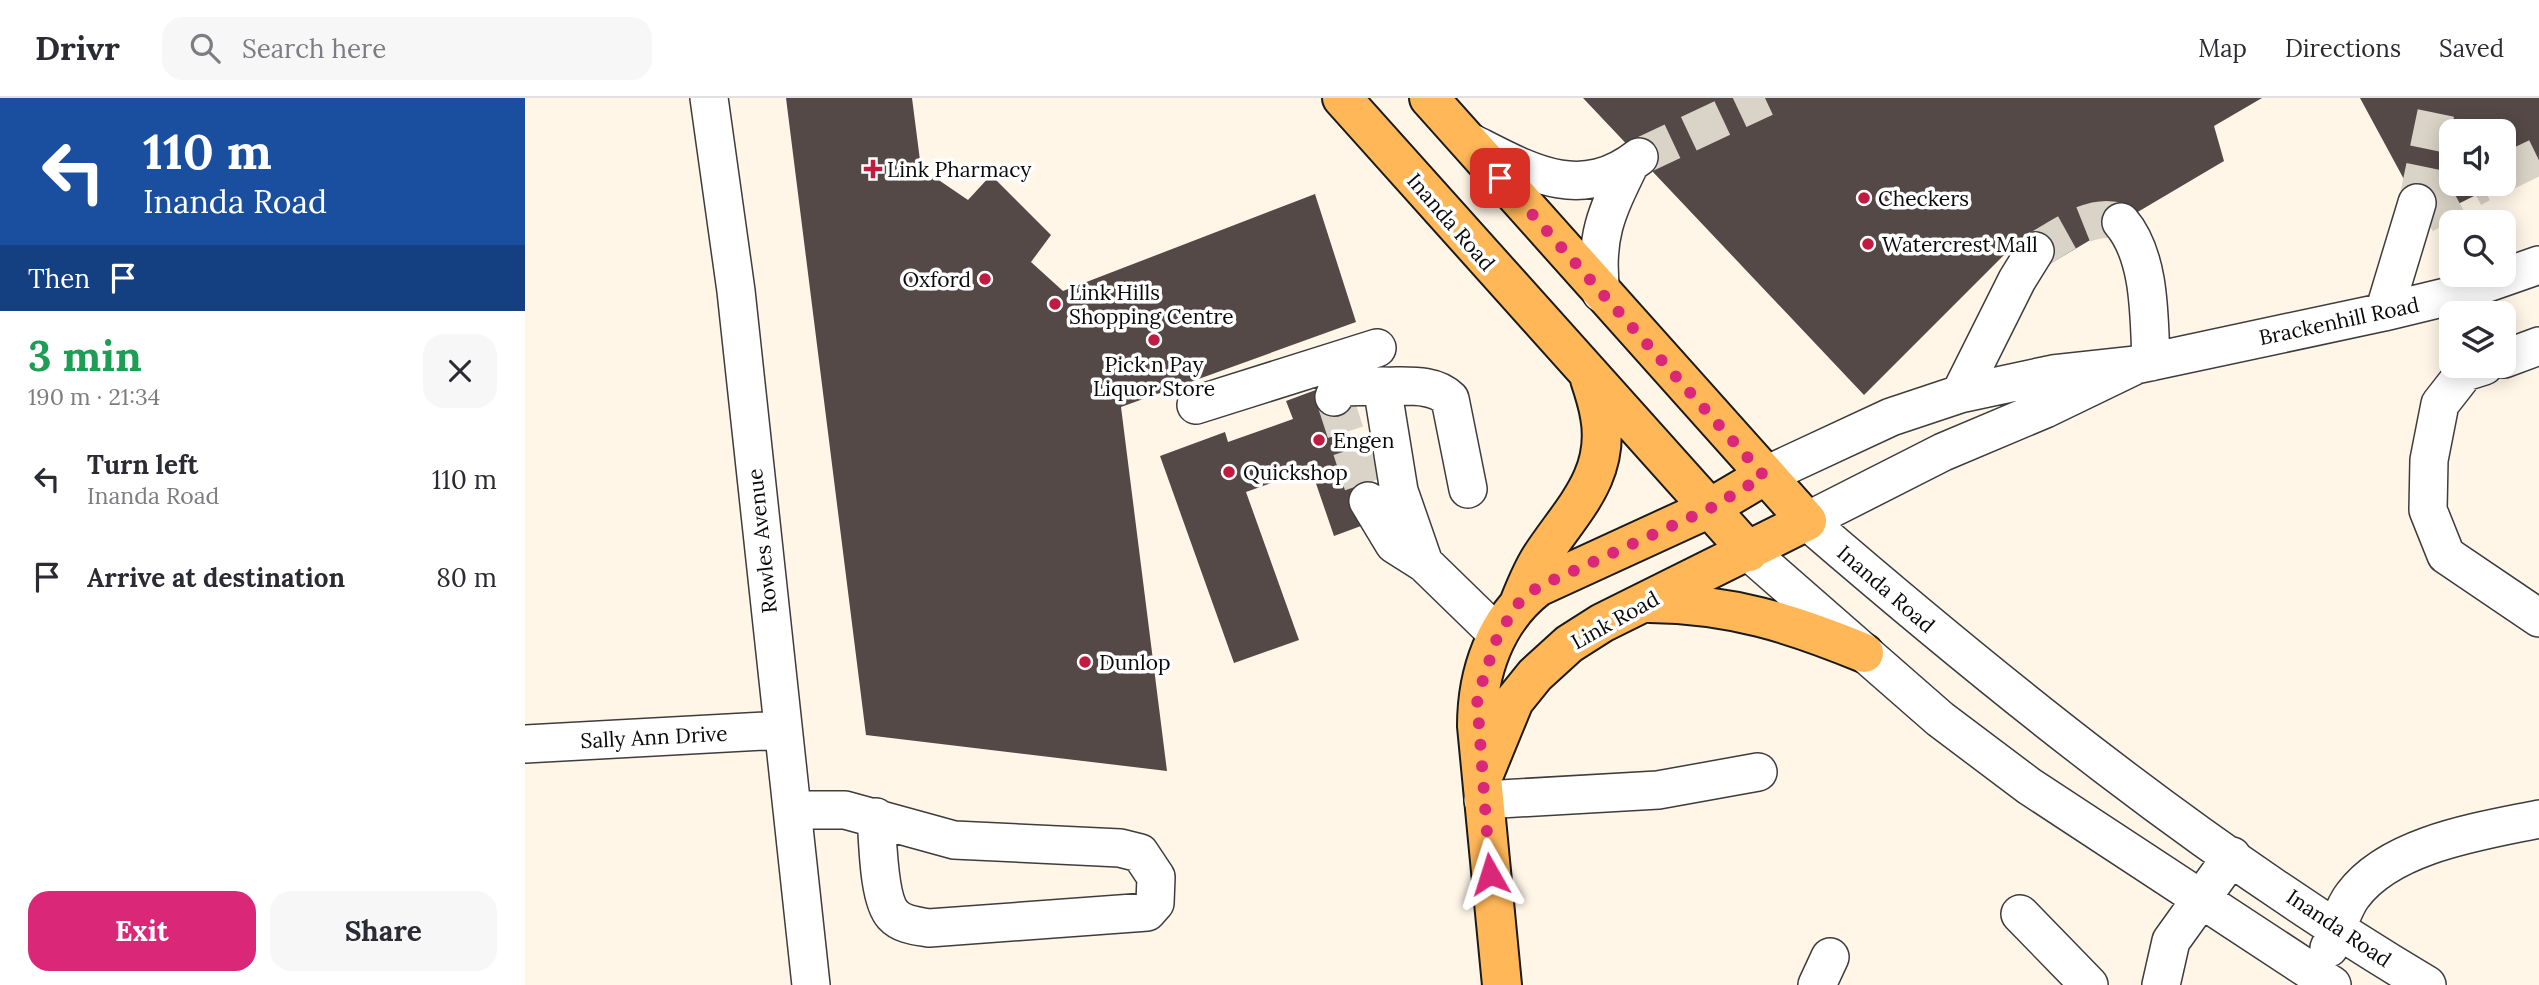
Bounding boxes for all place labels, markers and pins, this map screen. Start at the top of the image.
pin [1470,148,1530,208]
place label: Link Pharmacy [887,156,1031,183]
marker: Link Pharmacy [865,161,881,177]
place label: Checkers [1878,185,1969,212]
marker: Checkers [1856,190,1872,206]
place label: Watercrest Mall [1882,231,2038,258]
marker: Watercrest Mall [1860,236,1876,252]
place label: Oxford [903,266,971,293]
marker: Oxford [977,271,993,287]
place label: Link Hills Shopping Centre [1069,279,1234,330]
marker: Link Hills Shopping Centre [1047,296,1063,312]
marker: Pick n Pay Liquor Store [1146,332,1162,348]
place label: Pick n Pay Liquor Store [1093,351,1215,402]
place label: Engen [1333,427,1395,454]
marker: Engen [1311,432,1327,448]
place label: Quickshop [1243,459,1348,486]
marker: Quickshop [1221,464,1237,480]
place label: Dunlop [1099,649,1170,676]
marker: Dunlop [1077,654,1093,670]

